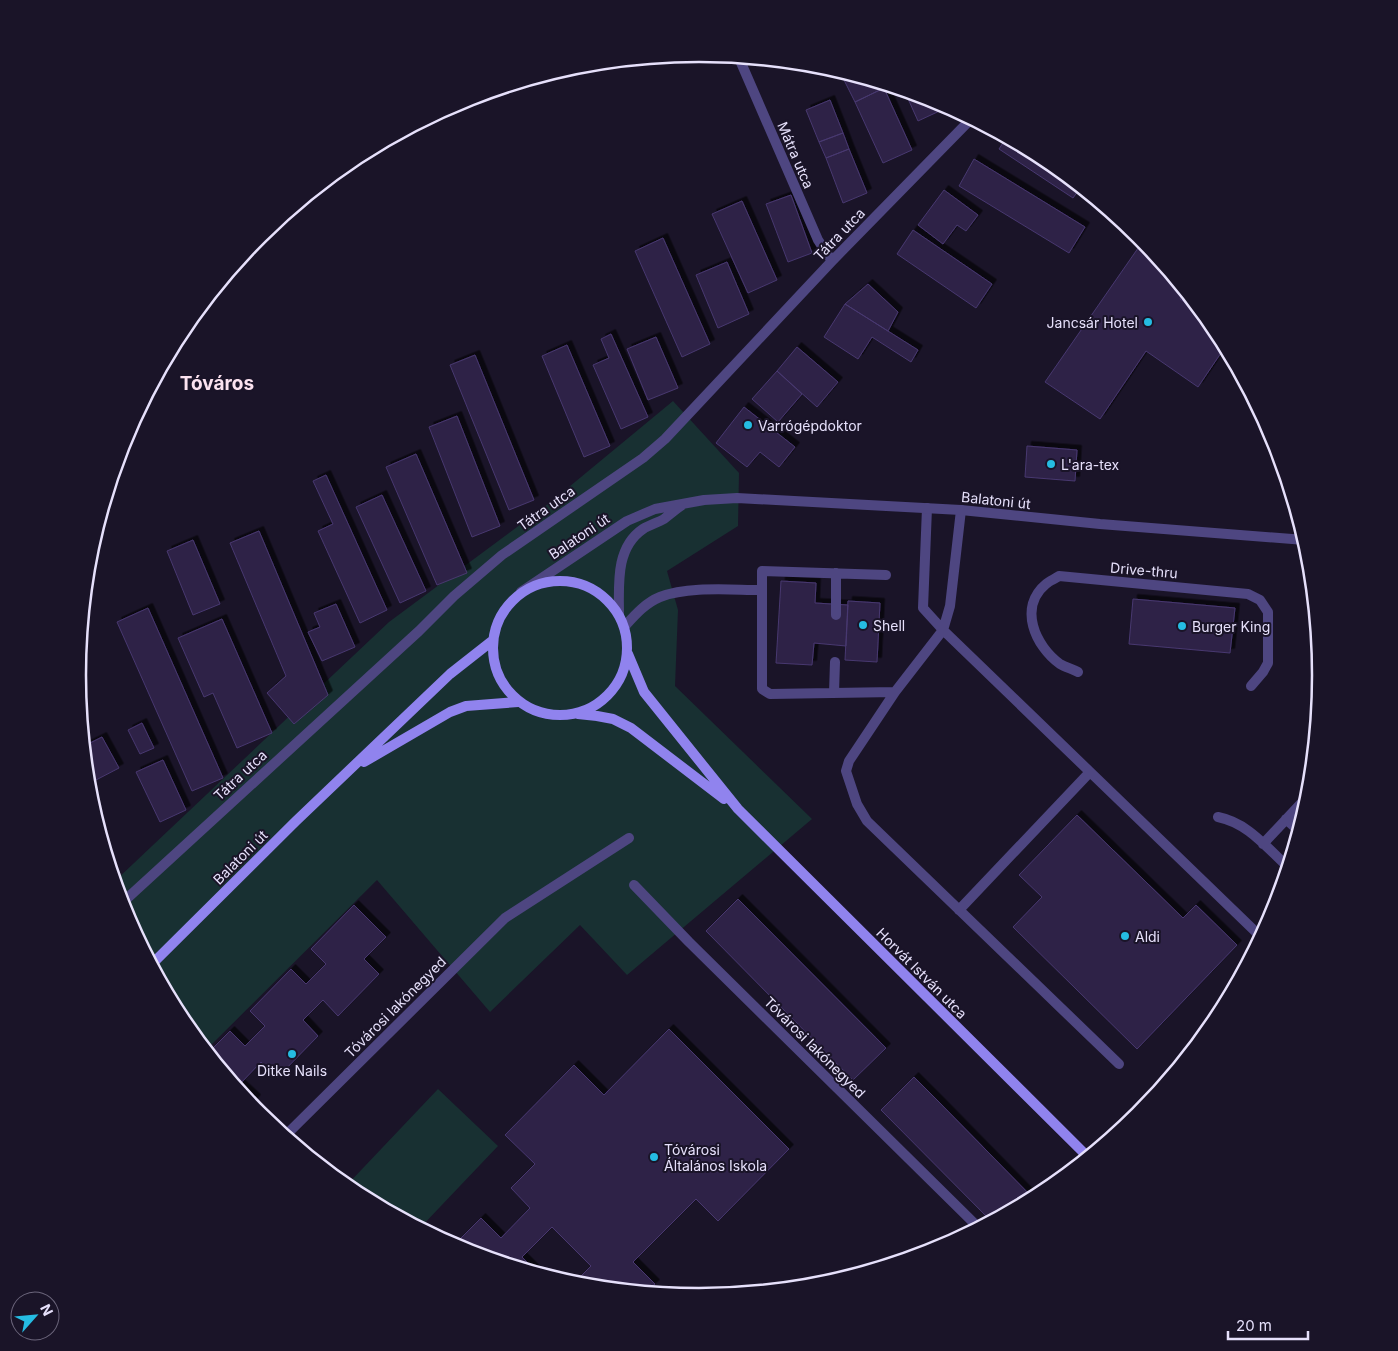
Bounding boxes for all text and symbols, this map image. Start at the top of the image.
street label: Mátra utca [774,119,818,191]
street label: Tátra utca [810,204,868,264]
place label: Jancsár Hotel [1047,314,1138,331]
marker: Jancsár Hotel [1142,316,1154,328]
district label: Tóváros [180,372,254,395]
place label: Varrógépdoktor [758,417,862,434]
marker: Varrógépdoktor [742,419,754,431]
place label: L'ara-tex [1061,456,1120,473]
marker: L'ara-tex [1045,458,1057,470]
street label: Tátra utca [514,482,578,534]
street label: Balatoni út [961,488,1032,512]
street label: Balatoni út [545,509,613,563]
street label: Drive-thru [1110,559,1178,581]
place label: Shell [873,617,905,634]
place label: Burger King [1192,618,1270,635]
marker: Shell [857,619,869,631]
marker: Burger King [1176,620,1188,632]
street label: Tátra utca [210,746,270,804]
street label: Balatoni út [209,826,271,888]
street label: Horvát István utca [873,924,971,1022]
place label: Aldi [1135,928,1160,945]
marker: Aldi [1119,930,1131,942]
street label: Tóvárosi lakónegyed [341,953,449,1061]
street label: Tóvárosi lakónegyed [761,993,869,1101]
marker: Ditke Nails [286,1048,298,1060]
place label: Ditke Nails [257,1062,327,1079]
place label: Tóvárosi Általános Iskola [664,1141,767,1174]
marker: Tóvárosi Általános Iskola [648,1151,660,1163]
north arrow [10,1291,60,1341]
text: N [37,1301,57,1318]
scale bar [1228,1308,1308,1340]
text: 20 m [1236,1316,1272,1335]

